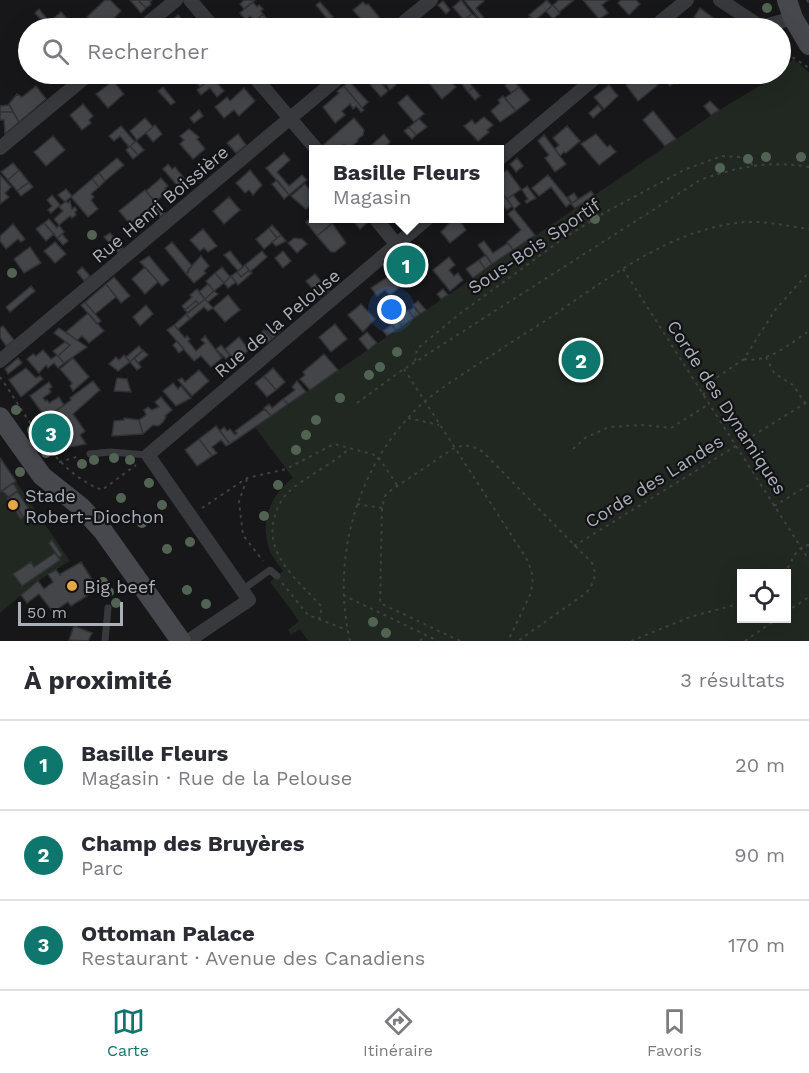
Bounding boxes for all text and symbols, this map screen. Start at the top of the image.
search box [18,18,791,84]
icon: search [39,35,72,68]
text: Rechercher [87,39,209,64]
street label: Rue Henri Boissière [88,141,232,267]
popup [309,145,504,223]
text: Basille Fleurs [333,160,480,185]
text: Magasin [333,185,411,209]
street label: Sous-Bois Sportif [464,194,604,298]
pin: 1 [386,242,426,288]
street label: Rue de la Pelouse [210,264,344,382]
your location [377,295,406,324]
street label: Corde des Dynamiques [663,316,791,498]
pin: 2 [562,338,600,382]
pin: 3 [32,410,70,456]
street label: Corde des Landes [581,430,727,532]
place label: Stade Robert-Diochon [25,485,164,527]
marker: Stade Robert-Diochon [6,498,20,512]
map controls [737,569,791,623]
button: locate [737,569,791,623]
place label: Big beef [84,576,155,597]
marker: Big beef [65,579,79,593]
scale bar [18,599,123,626]
text: 50 m [27,603,67,622]
text: À proximité [24,665,172,695]
text: 3 résultats [680,668,785,692]
text: Basille Fleurs [81,741,228,766]
text: 1 [39,753,48,777]
text: 20 m [735,753,785,777]
text: Magasin · Rue de la Pelouse [81,766,352,790]
text: Champ des Bruyères [81,831,305,856]
text: 2 [38,843,49,867]
text: 90 m [734,843,785,867]
text: Parc [81,856,124,880]
text: Ottoman Palace [81,921,255,946]
text: 3 [38,933,49,957]
text: 170 m [728,933,785,957]
text: Restaurant · Avenue des Canadiens [81,946,425,970]
tab: Carte [107,1005,149,1060]
tab: Itinéraire [363,1005,433,1060]
tab: Favoris [647,1005,702,1060]

